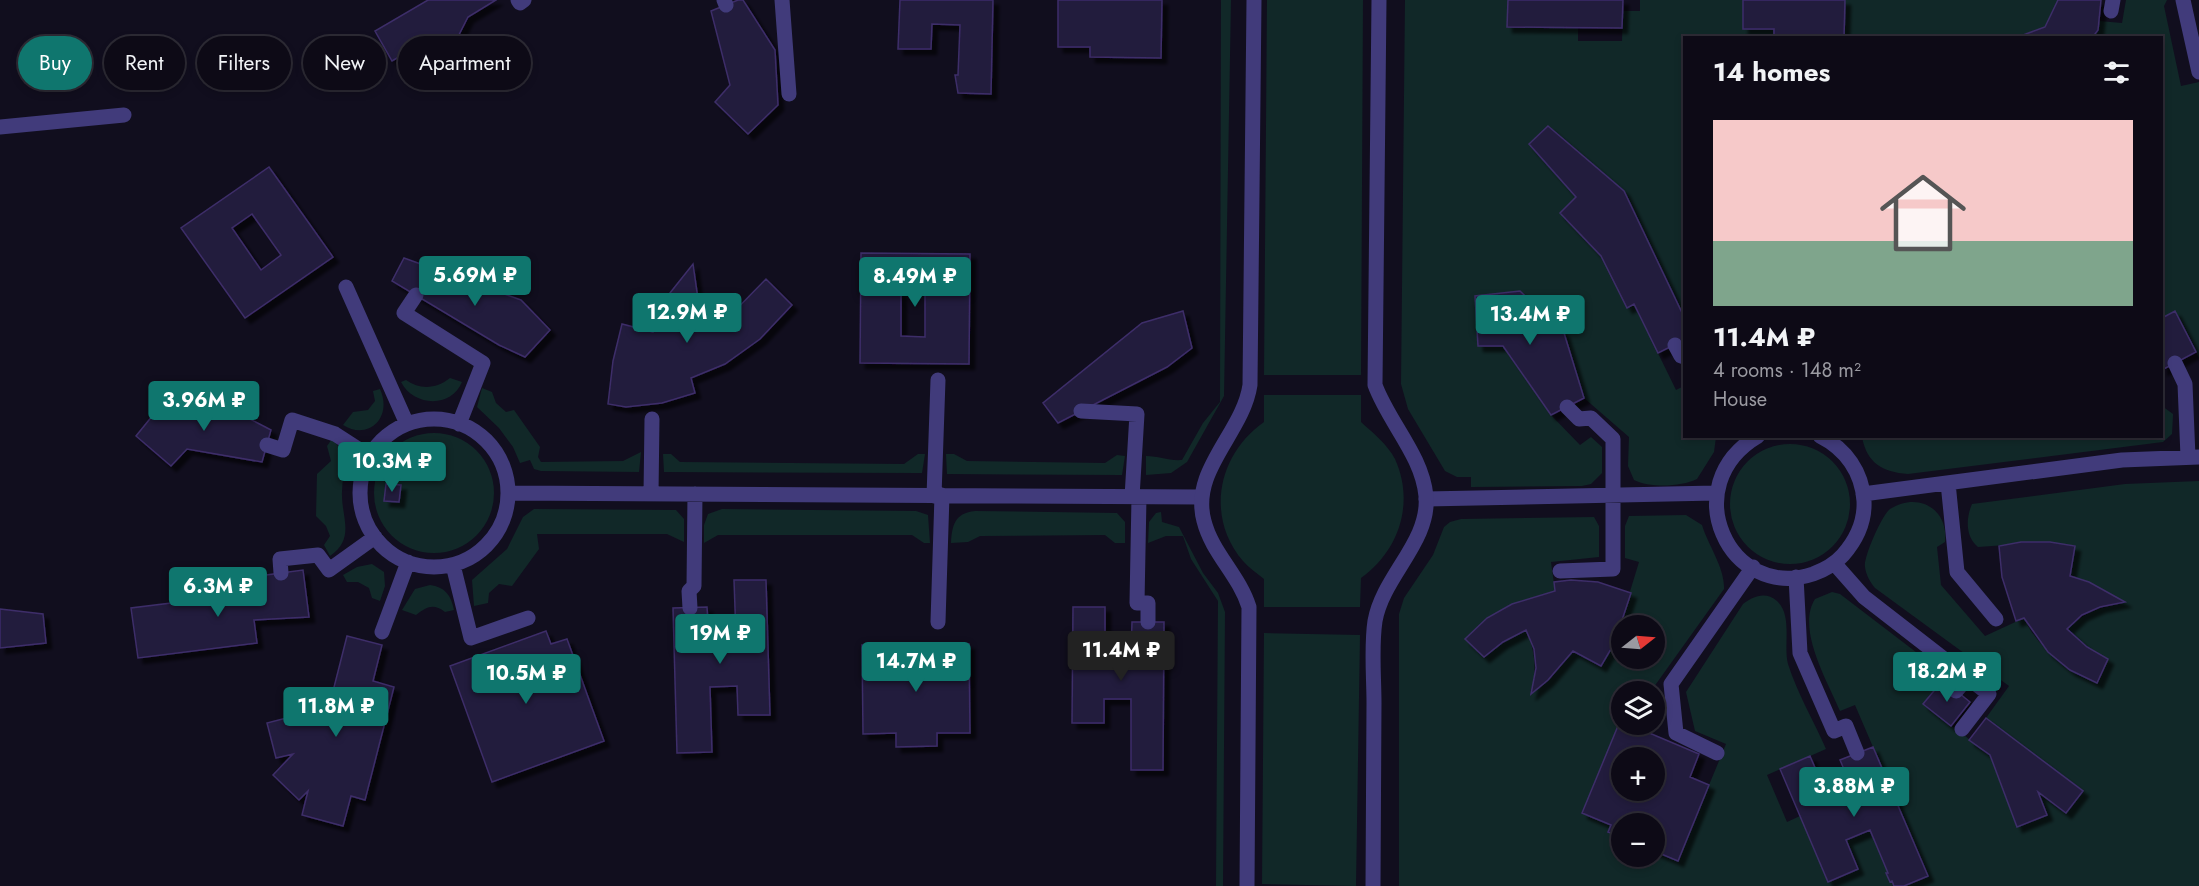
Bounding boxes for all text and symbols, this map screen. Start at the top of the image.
chip: Buy [18,36,92,90]
chip: Rent [104,36,185,90]
chip: Filters [197,36,291,90]
chip: New [303,36,386,90]
chip: Apartment [398,36,531,90]
text: 14 homes [1713,53,1830,91]
icon: filters [2100,56,2133,89]
icon: home [1869,159,1977,267]
pin: 5.69M ₽ [420,256,530,307]
pin: 8.49M ₽ [860,257,970,308]
text: 5.69M ₽ [433,261,517,290]
text: 8.49M ₽ [873,262,957,291]
pin: 12.9M ₽ [632,293,742,344]
pin: 13.4M ₽ [1475,295,1585,346]
text: 12.9M ₽ [646,298,728,327]
text: 13.4M ₽ [1490,300,1570,329]
text: 11.4M ₽ [1713,318,1815,356]
text: 4 rooms · 148 m² [1713,356,1861,385]
pin: 3.96M ₽ [149,381,259,432]
text: House [1713,385,1767,414]
text: 3.96M ₽ [162,386,246,415]
pin: 10.3M ₽ [337,442,447,493]
text: 10.3M ₽ [352,447,432,476]
pin: 6.3M ₽ [169,567,267,618]
text: 6.3M ₽ [183,572,253,601]
pin: 19M ₽ [678,614,762,665]
north arrow [1611,615,1665,669]
map controls [1611,615,1665,867]
text: 19M ₽ [689,619,751,648]
pin: 11.4M ₽ [1066,631,1176,682]
text: 11.4M ₽ [1082,636,1160,665]
pin: 14.7M ₽ [861,642,971,693]
text: 14.7M ₽ [876,647,956,676]
pin: 18.2M ₽ [1892,652,2002,703]
pin: 10.5M ₽ [471,654,581,705]
text: 18.2M ₽ [1907,657,1987,686]
text: 10.5M ₽ [486,659,566,688]
button: layers [1611,681,1665,735]
pin: 11.8M ₽ [281,687,391,738]
text: 11.8M ₽ [297,692,375,721]
button: + [1611,747,1665,801]
pin: 3.88M ₽ [1799,767,1909,818]
text: 3.88M ₽ [1813,772,1895,801]
button: − [1611,813,1665,867]

